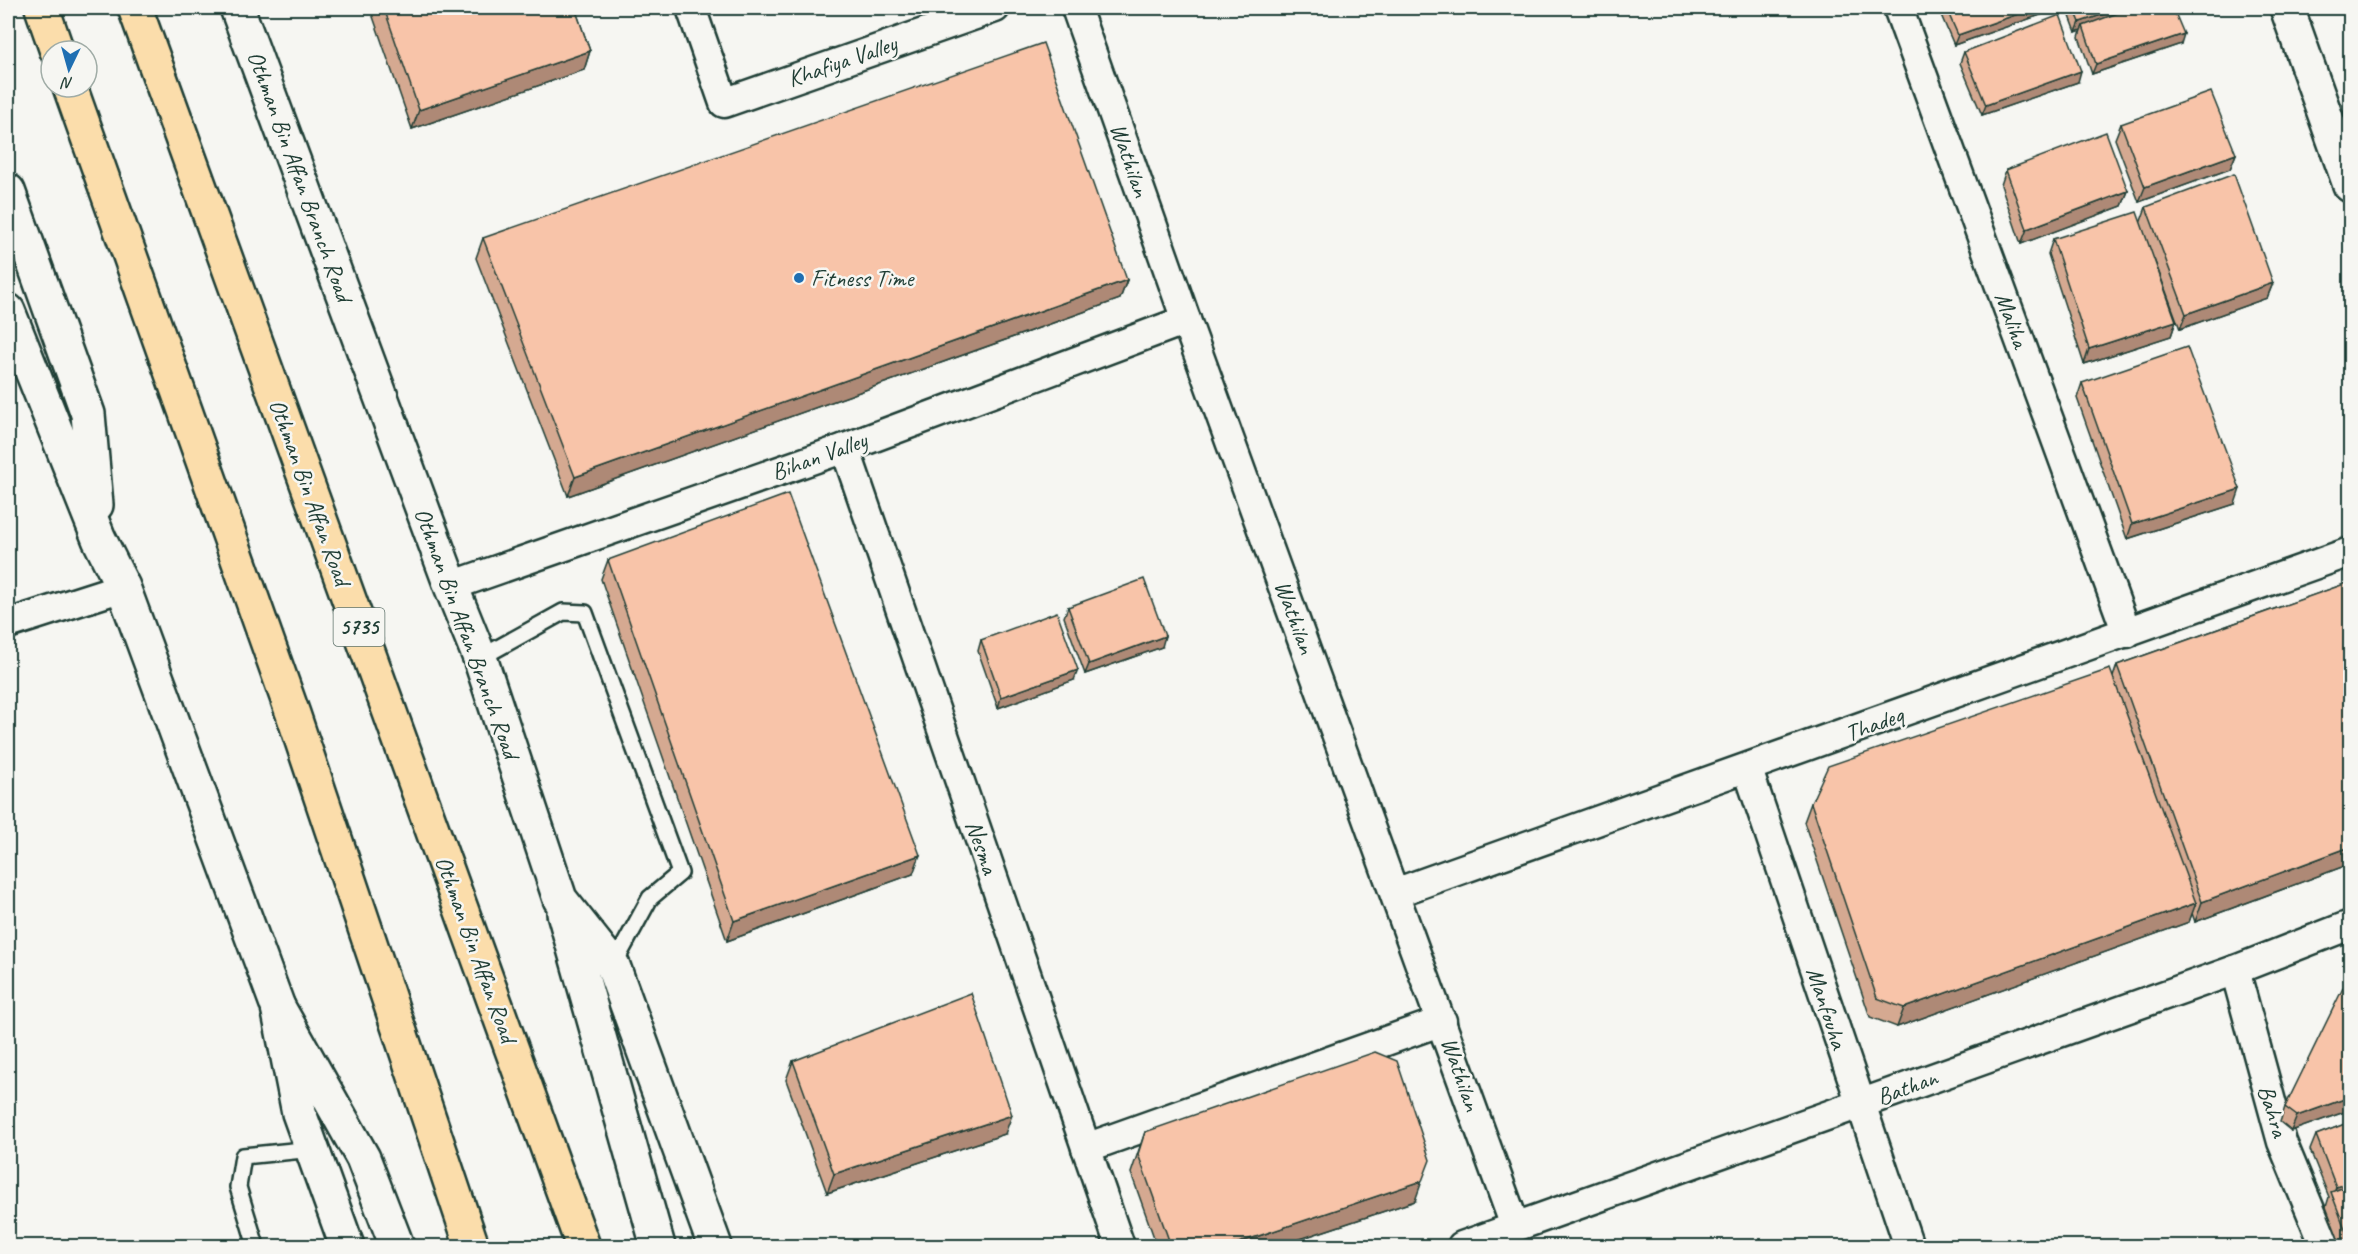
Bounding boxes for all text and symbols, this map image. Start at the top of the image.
street label: Khafiya Valley [783,28,902,94]
north arrow [39,39,99,99]
street label: Othman Bin Affan Branch Road [241,47,361,309]
text: N [59,72,74,93]
street label: Wathilan [1103,119,1157,202]
place label: Fitness Time [811,263,916,293]
marker: Fitness Time [792,271,806,285]
street label: Maliha [1988,288,2037,354]
street label: Othman Bin Affan Road [262,395,359,593]
street label: Bihan Valley [767,424,872,487]
street label: Othman Bin Affan Branch Road [408,504,528,766]
street label: Wathilan [1268,576,1322,659]
road number: 5735 [334,608,385,646]
street label: Thadeq [1841,699,1909,748]
street label: Nesma [959,816,1006,879]
street label: Othman Bin Affan Road [428,852,525,1050]
street label: Manfouha [1800,963,1855,1054]
street label: Wathilan [1434,1033,1488,1116]
street label: Bathan [1873,1062,1942,1112]
street label: Bahra [2251,1082,2295,1142]

